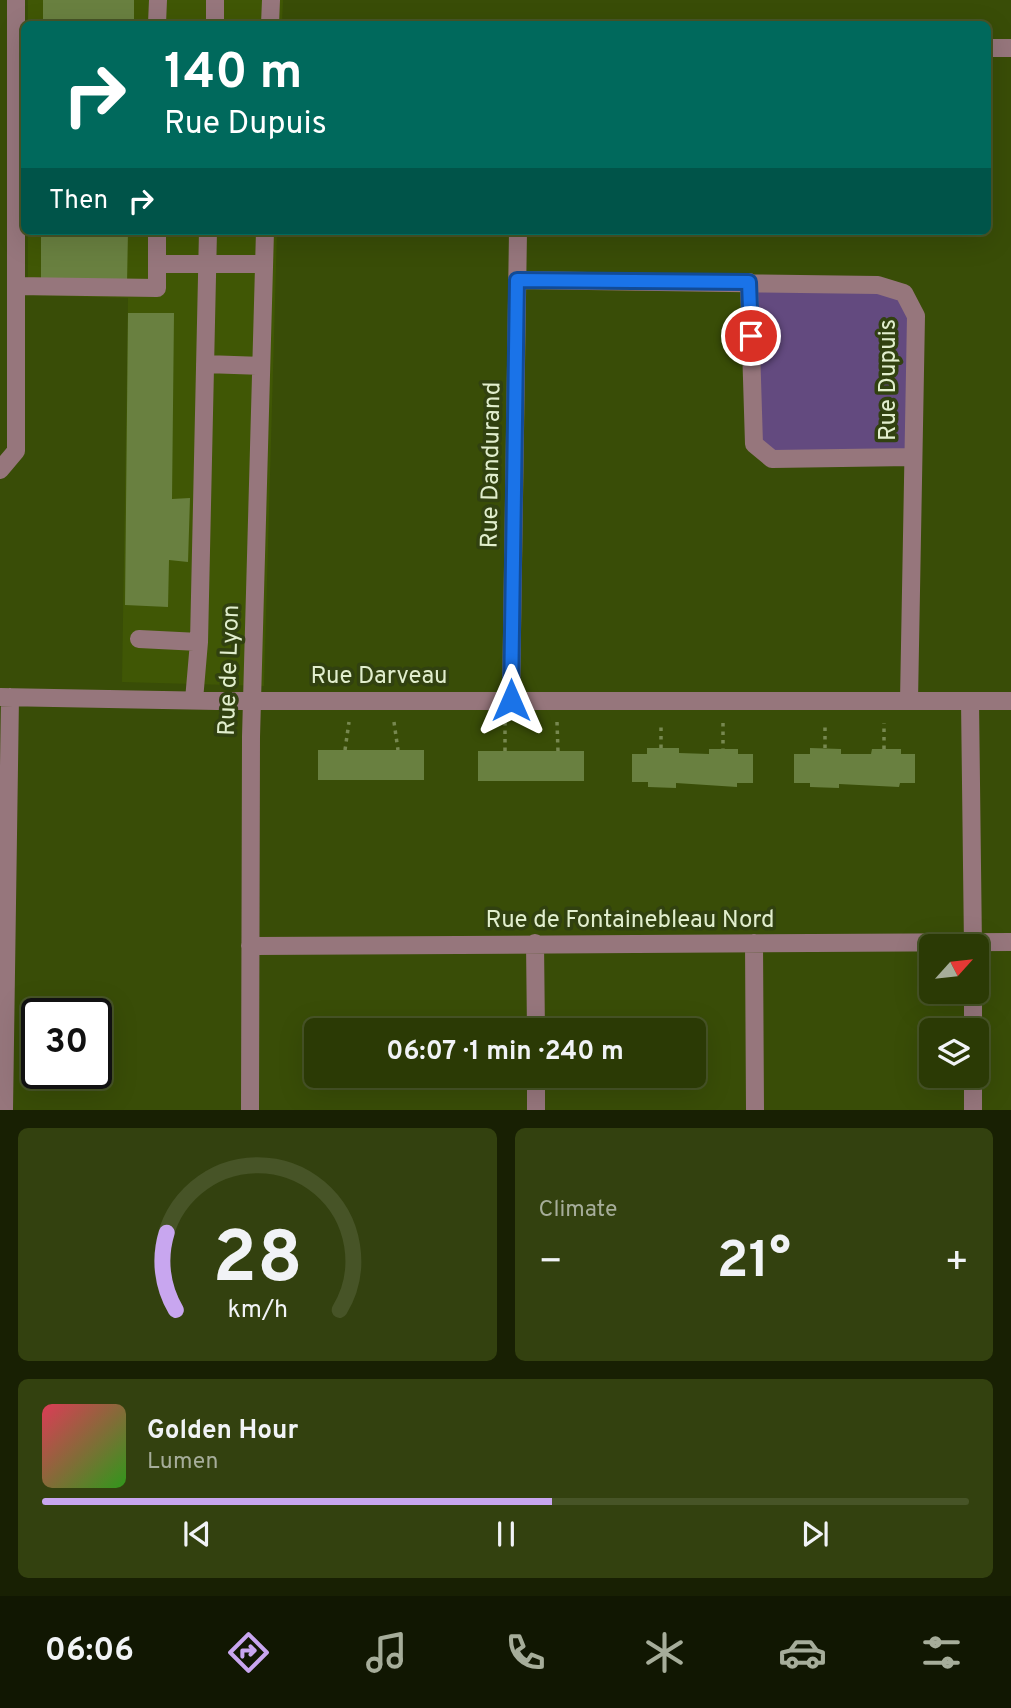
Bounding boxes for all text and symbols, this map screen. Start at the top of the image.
text: 140 m [164,44,303,106]
icon: right [49,49,140,140]
text: Rue Dupuis [164,105,327,145]
icon: right [122,182,160,220]
text: Then [49,185,108,218]
pin [721,306,781,366]
icon: arrive [732,317,770,355]
street label: Rue Dupuis [874,319,904,441]
street label: Rue Dandurand [476,381,508,549]
street label: Rue de Lyon [213,604,247,736]
street label: Rue Darveau [310,662,448,692]
position arrow [474,663,548,737]
street label: Rue de Fontainebleau Nord [486,906,774,936]
north arrow [919,934,989,1004]
map controls [919,934,989,1088]
speed limit sign: 30 [21,998,112,1089]
button: layers [919,1018,989,1088]
text: 06:07 · 1 min · 240 m [386,1036,624,1069]
text: Climate [539,1196,617,1225]
text: 28 [212,1217,302,1309]
text: 21° [717,1230,791,1296]
text: − [539,1239,563,1288]
text: + [944,1239,969,1288]
text: km/h [227,1295,288,1327]
text: Golden Hour [147,1415,298,1448]
text: Lumen [147,1448,218,1477]
icon: previous [178,1515,216,1553]
icon: pause [487,1515,525,1553]
icon: next [796,1515,834,1553]
icon: directions [224,1628,273,1677]
icon: music [362,1628,411,1677]
icon: phone [501,1628,550,1677]
icon: climate [640,1628,689,1677]
icon: car [778,1628,827,1677]
icon: filters [917,1628,966,1677]
text: 06:06 [45,1632,134,1672]

